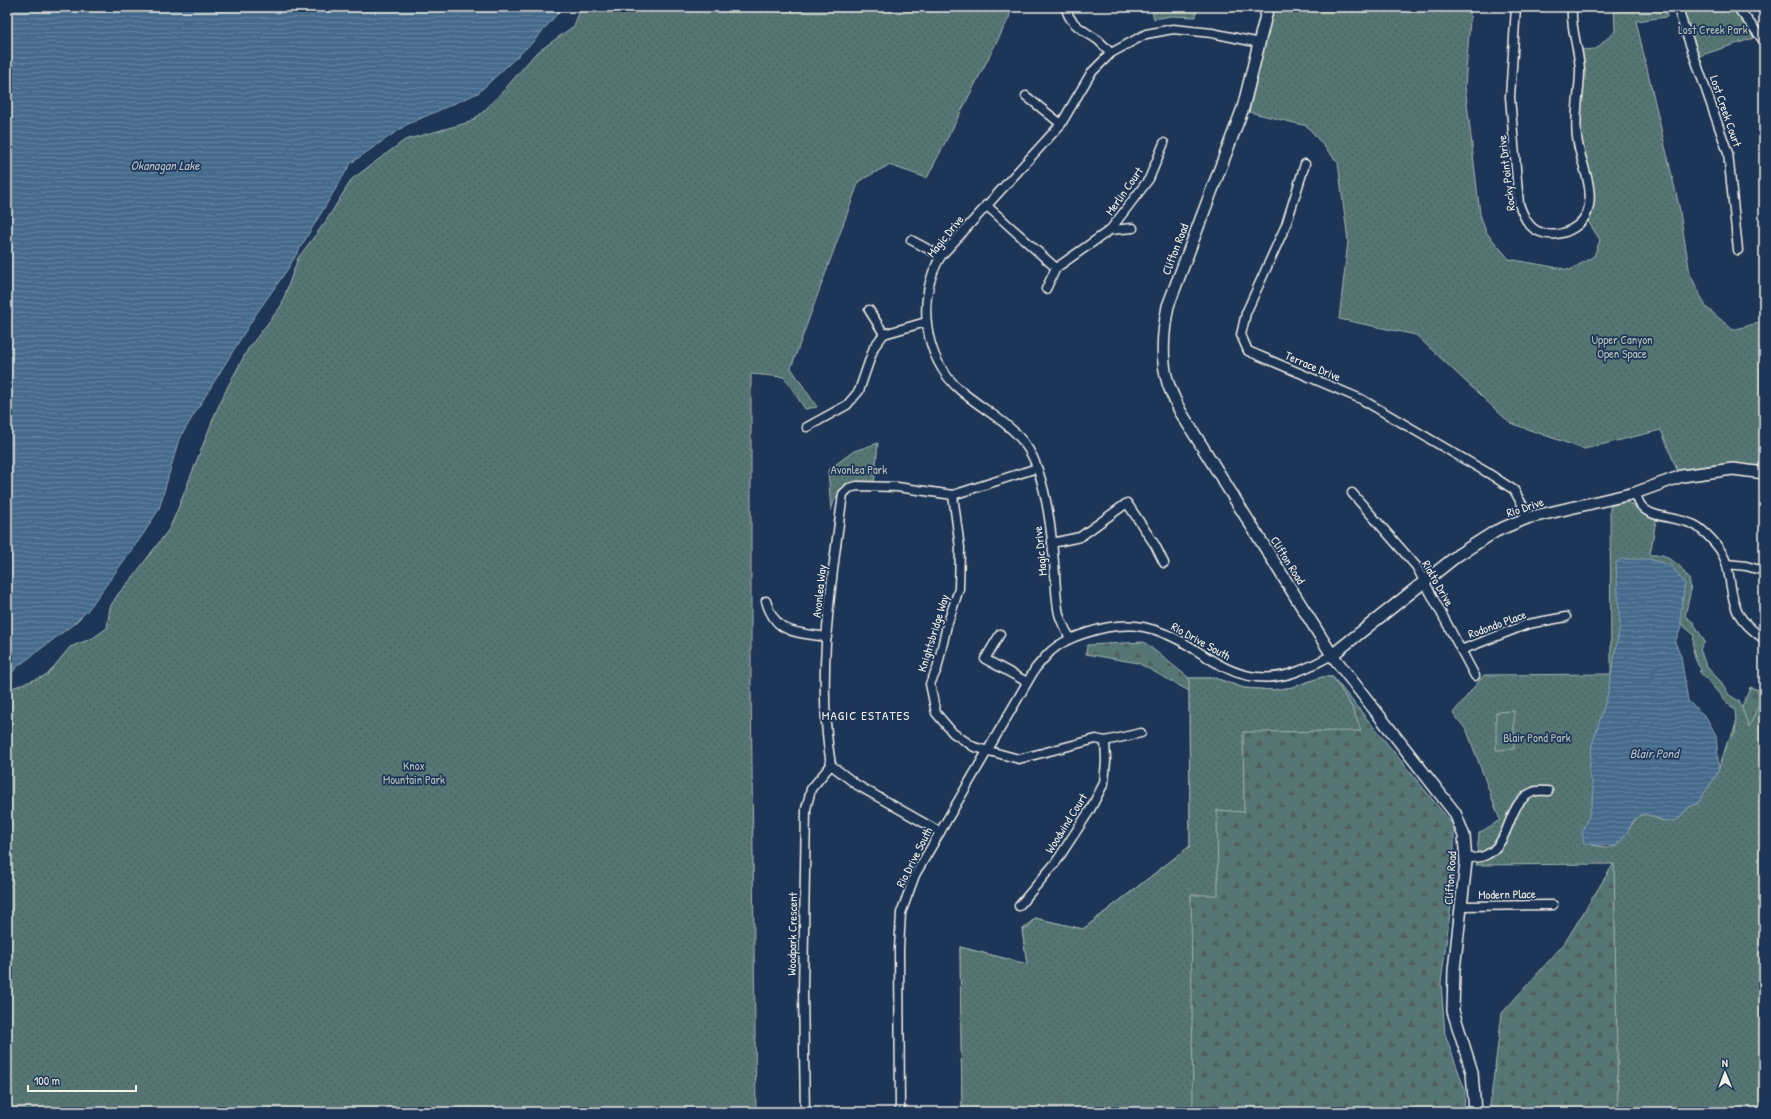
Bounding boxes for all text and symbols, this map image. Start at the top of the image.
park label: Lost Creek Park [1678,21,1748,38]
street label: Lost Creek Court [1706,73,1746,150]
street label: Rocky Point Drive [1493,134,1519,212]
water label: Okanagan Lake [131,156,200,175]
street label: Merlin Court [1101,163,1147,219]
street label: Magic Drive [923,211,967,261]
street label: Clifton Road [1157,221,1193,277]
park label: Upper Canyon Open Space [1591,331,1653,362]
street label: Terrace Drive [1282,347,1344,385]
park label: Avonlea Park [831,461,887,478]
street label: Rio Drive [1504,493,1546,521]
street label: Magic Drive [1029,525,1051,577]
street label: Clifton Road [1267,533,1310,587]
street label: Rialto Drive [1418,557,1458,609]
street label: Avonlea Way [808,563,830,619]
street label: Knightsbridge Way [913,592,953,674]
street label: Rodondo Place [1466,606,1529,642]
street label: Rio Drive South [1168,618,1234,664]
district label: MAGIC ESTATES [822,706,910,724]
park label: Blair Pond Park [1503,729,1571,746]
water label: Blair Pond [1630,744,1680,762]
park label: Knox Mountain Park [383,757,445,788]
street label: Woodwind Court [1041,789,1092,856]
street label: Rio Drive South [892,824,936,890]
street label: Clifton Road [1440,850,1460,905]
street label: Modern Place [1478,885,1536,903]
street label: Woodpark Crescent [783,891,801,976]
north arrow [1705,1053,1745,1093]
text: N [1722,1056,1728,1070]
scale bar [28,1067,136,1093]
text: 100 m [34,1072,60,1089]

